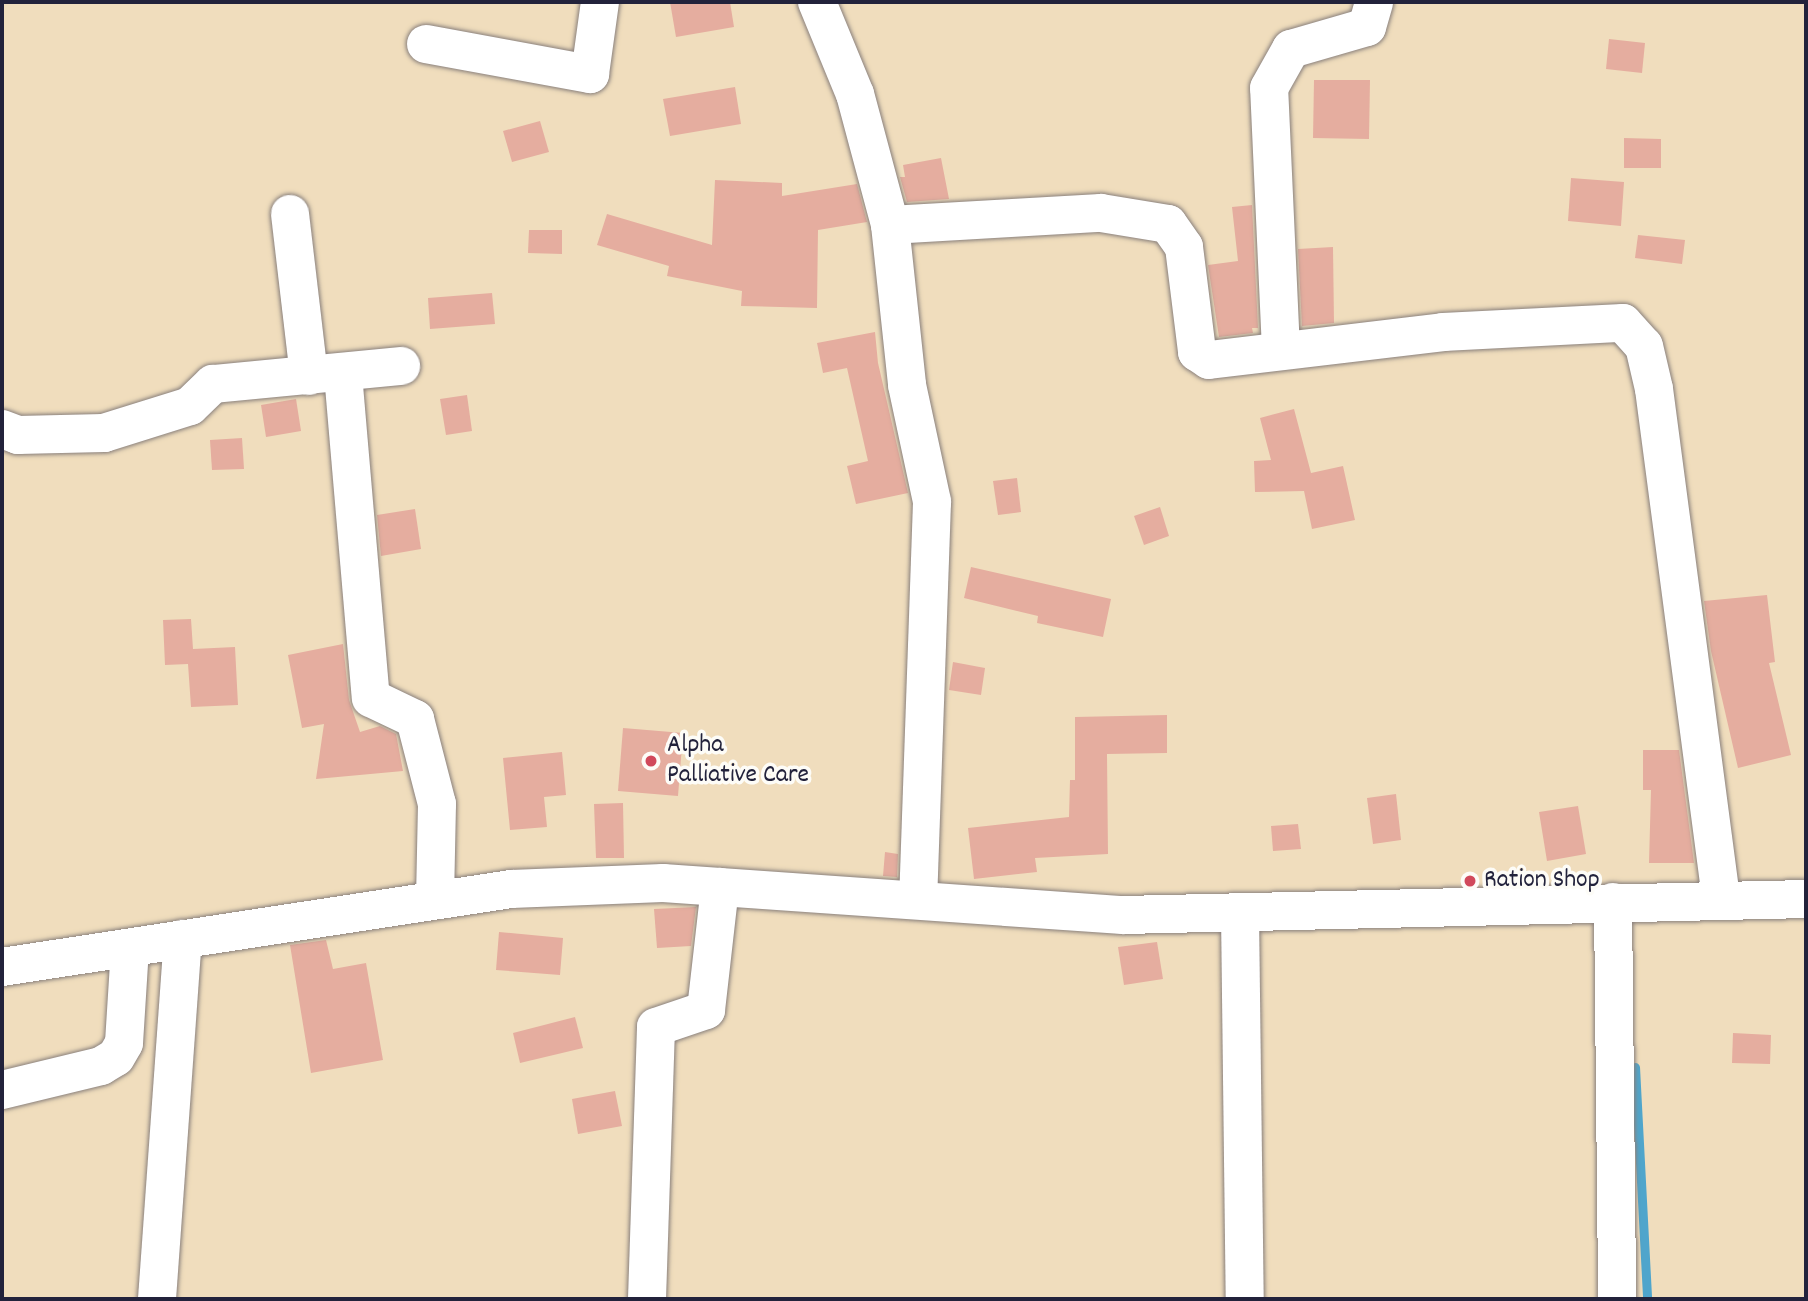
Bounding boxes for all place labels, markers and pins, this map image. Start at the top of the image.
place label: Alpha Palliative Care [667,730,809,792]
marker: Alpha Palliative Care [641,751,661,771]
place label: Ration Shop [1484,865,1600,897]
marker: Ration Shop [1462,873,1478,889]

